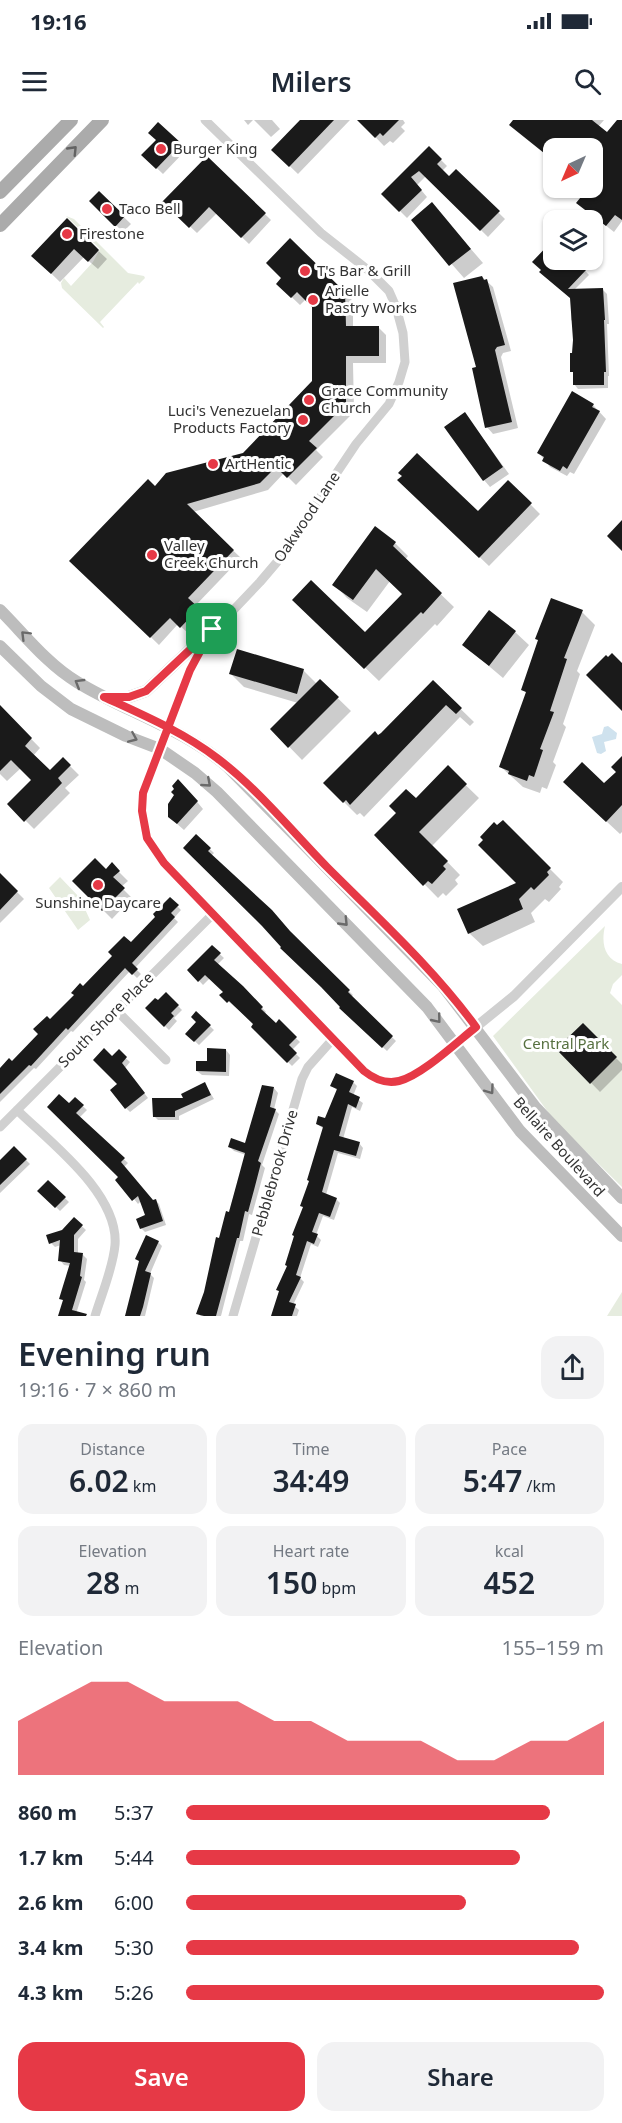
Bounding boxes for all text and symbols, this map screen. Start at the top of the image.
text: 19:16 [30,6,87,36]
text: Milers [270,63,352,100]
icon: menu [18,65,51,98]
icon: search [571,65,604,98]
place label: Burger King [173,138,258,158]
north arrow [543,138,603,198]
map controls [543,138,603,270]
marker: Burger King [154,142,168,156]
one-way arrow [65,146,76,157]
place label: Taco Bell [119,198,181,218]
marker: Taco Bell [100,202,114,216]
button: layers [543,210,603,270]
place label: Firestone [79,223,144,243]
marker: Firestone [60,227,74,241]
place label: T's Bar & Grill [317,260,411,280]
marker: T's Bar & Grill [298,264,312,278]
place label: Arielle Pastry Works [325,280,417,317]
marker: Arielle Pastry Works [306,293,320,307]
place label: Grace Community Church [321,380,448,417]
marker: Grace Community Church [302,393,316,407]
place label: Luci's Venezuelan Products Factory [168,400,291,437]
marker: Luci's Venezuelan Products Factory [296,413,310,427]
place label: ArtHentic [225,453,292,473]
marker: ArtHentic [206,457,220,471]
street label: Oakwood Lane [268,467,344,566]
place label: Valley Creek Church [164,535,259,572]
marker: Valley Creek Church [145,548,159,562]
pin [186,603,237,654]
icon: arrive [195,612,228,645]
one-way arrow [21,631,32,642]
one-way arrow [75,678,85,690]
one-way arrow [126,731,137,743]
one-way arrow [200,776,211,787]
marker: Sunshine Daycare [91,878,105,892]
place label: Sunshine Daycare [35,892,161,912]
one-way arrow [337,915,348,926]
street label: South Shore Place [53,967,157,1071]
one-way arrow [430,1012,441,1023]
park label: Central Park [523,1033,609,1053]
one-way arrow [483,1084,494,1095]
street label: Bellaire Boulevard [510,1092,610,1201]
street label: Pebblebrook Drive [246,1107,302,1238]
text: Evening run [18,1331,211,1376]
button: share [541,1336,604,1399]
text: 19:16 · 7 × 860 m [18,1376,176,1403]
text: Distance [80,1438,145,1460]
text: Time [292,1438,330,1460]
text: Pace [492,1438,527,1460]
text: 6.02 [69,1460,129,1501]
text: 34:49 [273,1460,349,1501]
text: 5:47 [463,1460,522,1501]
text: km [129,1475,156,1497]
text: /km [522,1475,556,1497]
text: Elevation [79,1540,147,1562]
text: Heart rate [273,1540,349,1562]
text: kcal [495,1540,524,1562]
text: 28 [86,1562,120,1603]
text: 150 [266,1562,317,1603]
text: 452 [484,1562,535,1603]
text: m [120,1577,139,1599]
text: bpm [317,1577,356,1599]
text: Elevation [18,1634,103,1661]
text: 155–159 m [501,1634,604,1661]
text: 860 m [18,1799,77,1826]
text: 5:37 [114,1799,154,1826]
text: 1.7 km [18,1844,84,1871]
text: 5:44 [114,1844,154,1871]
text: 2.6 km [18,1889,84,1916]
text: 6:00 [114,1889,154,1916]
text: 3.4 km [18,1934,84,1961]
text: 5:30 [114,1934,154,1961]
text: 4.3 km [18,1979,84,2006]
text: 5:26 [114,1979,154,2006]
button: Save [18,2042,305,2111]
button: Share [317,2042,604,2111]

